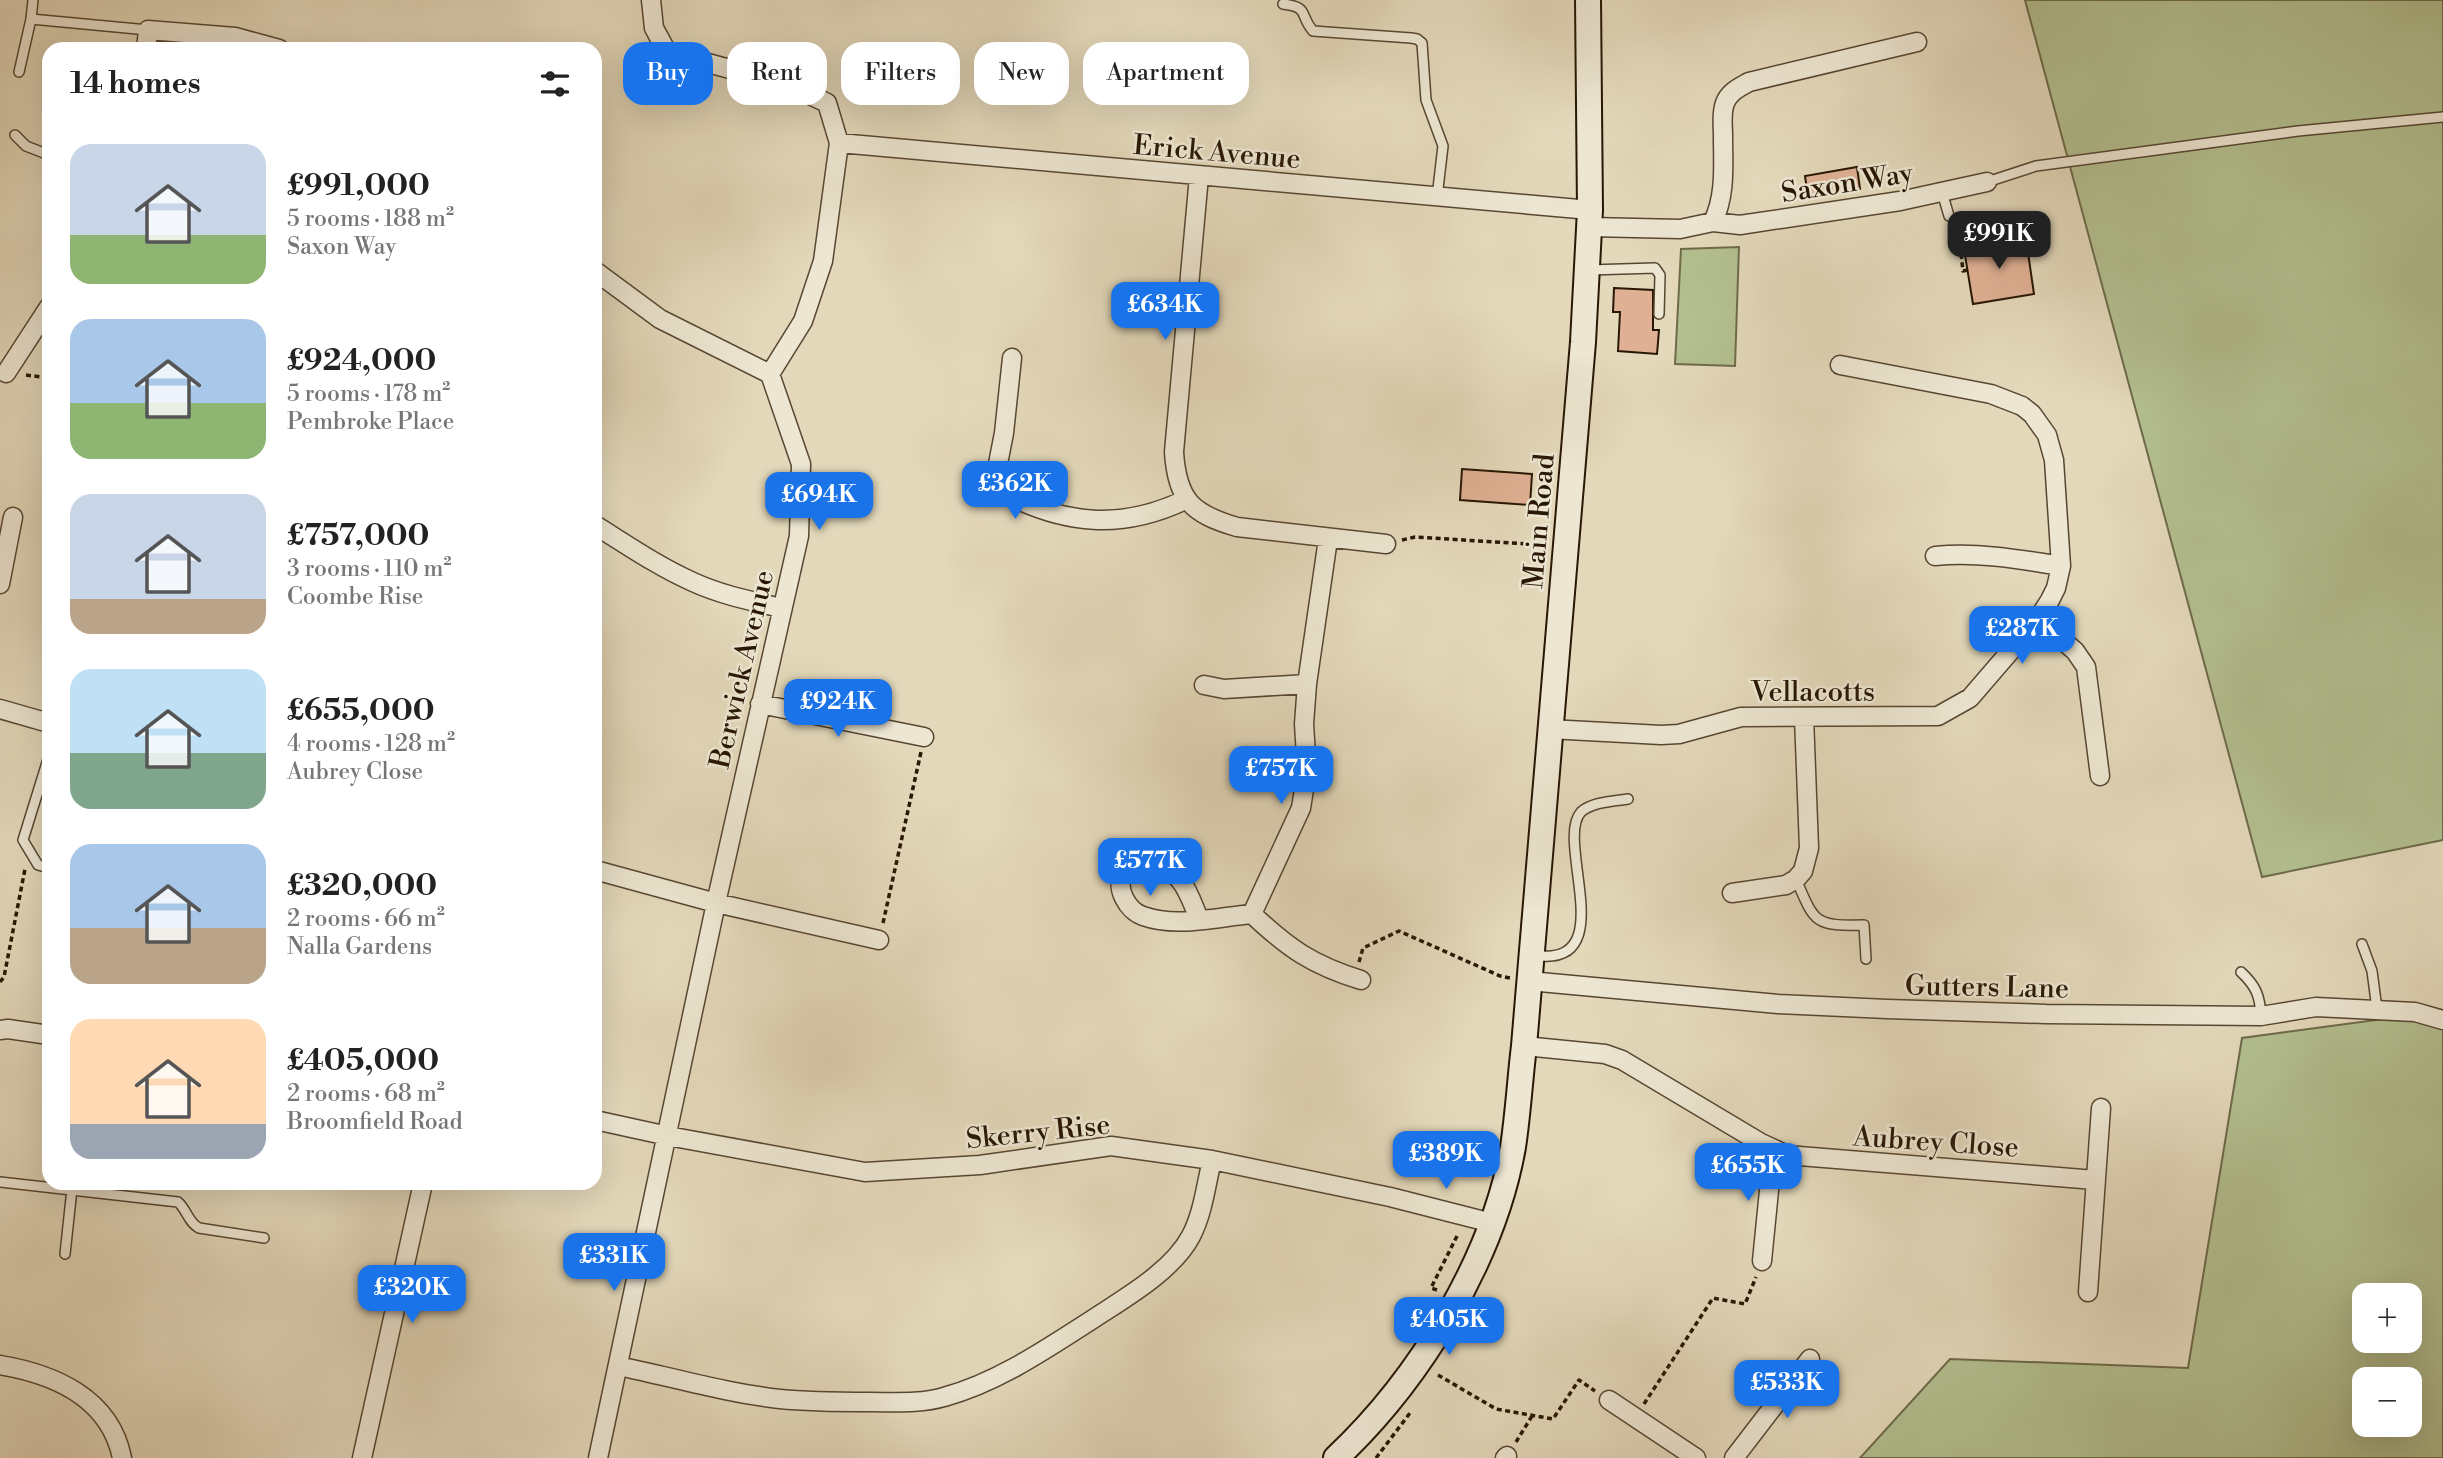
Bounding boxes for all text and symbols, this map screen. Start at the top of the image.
chip: Buy [623,42,713,105]
chip: Rent [727,42,827,105]
chip: Filters [841,42,960,105]
chip: New [974,42,1069,105]
chip: Apartment [1083,42,1249,105]
text: 14 homes [70,65,201,103]
icon: filters [536,65,574,103]
street label: Erick Avenue [1132,128,1302,177]
street label: Saxon Way [1779,156,1916,211]
text: £991,000 [287,167,430,205]
icon: home [126,172,210,256]
text: 5 rooms · 188 m² [287,205,454,233]
pin: £991K [1950,212,2048,271]
text: £991K [1964,220,2034,248]
text: Saxon Way [287,233,396,261]
pin: £634K [1116,282,1214,342]
text: £634K [1127,291,1203,319]
text: £924,000 [287,342,436,380]
icon: home [126,347,210,431]
text: 5 rooms · 178 m² [287,380,450,408]
text: Pembroke Place [287,408,454,436]
street label: Main Road [1516,452,1563,590]
pin: £362K [966,462,1064,521]
text: £362K [978,470,1052,498]
pin: £694K [770,472,868,532]
text: £694K [781,481,857,509]
text: £757,000 [287,517,429,555]
icon: home [126,522,210,606]
text: 3 rooms · 110 m² [287,555,451,583]
street label: Berwick Avenue [702,567,782,773]
text: Coombe Rise [287,583,423,611]
pin: £287K [1973,606,2071,666]
text: £287K [1985,615,2059,643]
street label: Vellacotts [1750,675,1875,710]
pin: £924K [789,680,887,739]
text: £924K [800,688,876,716]
text: £655,000 [287,692,435,730]
icon: home [126,697,210,781]
text: 4 rooms · 128 m² [287,730,455,758]
pin: £757K [1232,746,1330,806]
text: £757K [1245,755,1317,783]
text: Aubrey Close [287,758,423,786]
pin: £577K [1101,838,1199,898]
text: £577K [1114,847,1186,875]
text: £320,000 [287,867,437,905]
icon: home [126,872,210,956]
text: 2 rooms · 66 m² [287,905,445,933]
text: Nalla Gardens [287,933,432,961]
street label: Gutters Lane [1905,969,2069,1006]
text: £405,000 [287,1042,439,1080]
icon: home [126,1047,210,1131]
text: 2 rooms · 68 m² [287,1080,445,1108]
text: Broomfield Road [287,1108,463,1136]
street label: Skerry Rise [964,1108,1112,1157]
street label: Aubrey Close [1851,1119,2020,1166]
pin: £389K [1397,1132,1495,1191]
text: £389K [1409,1140,1483,1168]
pin: £655K [1699,1144,1797,1203]
text: £655K [1711,1152,1785,1180]
pin: £331K [565,1234,663,1293]
text: £331K [579,1242,649,1270]
pin: £320K [363,1266,461,1325]
text: £320K [374,1274,450,1302]
map controls [2352,1283,2422,1437]
button: + [2352,1283,2422,1353]
pin: £405K [1400,1298,1498,1357]
text: £405K [1410,1306,1488,1334]
pin: £533K [1738,1360,1836,1420]
button: − [2352,1367,2422,1437]
text: £533K [1750,1369,1824,1397]

